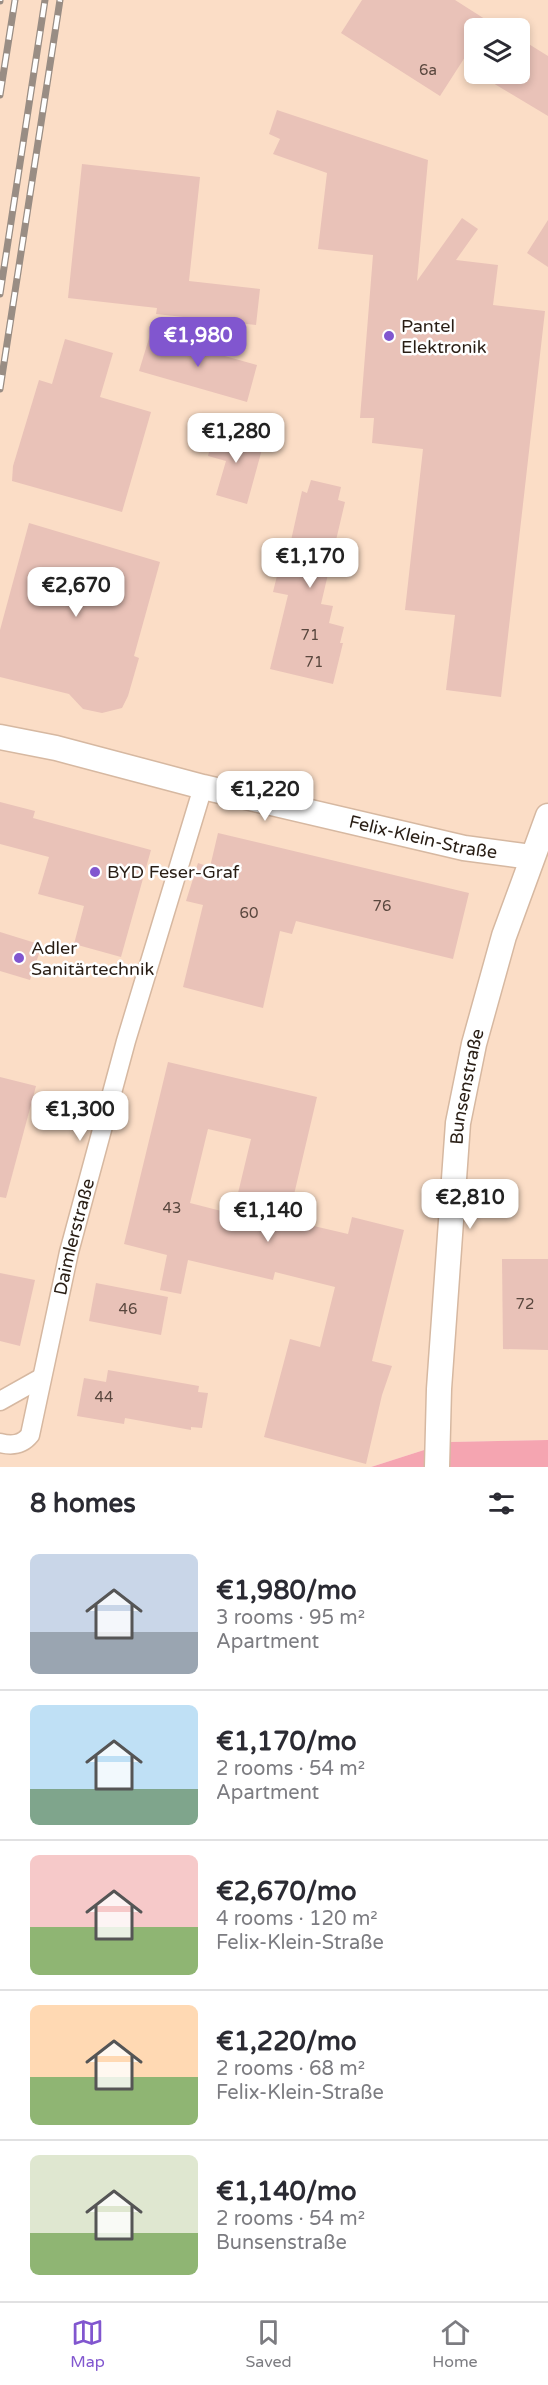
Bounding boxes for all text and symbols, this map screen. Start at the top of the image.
map controls [464,18,530,84]
button: layers [464,18,530,84]
house number: 6a [419,61,437,79]
place label: Pantel Elektronik [401,315,487,358]
pin: €1,980 [149,317,247,368]
text: €1,980 [163,324,233,348]
marker: Pantel Elektronik [382,329,396,343]
pin: €1,280 [187,413,285,464]
text: €1,280 [201,420,271,444]
pin: €1,170 [261,538,359,589]
text: €1,170 [275,545,345,569]
pin: €2,670 [27,567,125,618]
text: €2,670 [41,574,111,598]
house number: 71 [301,626,319,644]
house number: 71 [305,653,323,671]
pin: €1,220 [216,771,314,822]
text: €1,220 [230,778,300,802]
street label: Felix-Klein-Straße [347,810,499,863]
place label: BYD Feser-Graf [107,861,240,883]
marker: BYD Feser-Graf [88,865,102,879]
house number: 76 [373,897,391,915]
house number: 60 [240,904,258,922]
place label: Adler Sanitärtechnik [31,937,154,980]
marker: Adler Sanitärtechnik [12,951,26,965]
street label: Bunsenstraße [445,1026,489,1145]
pin: €1,300 [31,1091,129,1142]
text: €1,300 [45,1098,115,1122]
street label: Daimlerstraße [49,1176,99,1297]
pin: €2,810 [421,1179,519,1230]
text: €2,810 [436,1186,504,1210]
pin: €1,140 [219,1192,317,1243]
house number: 43 [163,1199,181,1217]
text: €1,140 [233,1199,303,1223]
house number: 72 [516,1295,534,1313]
house number: 46 [119,1300,137,1318]
house number: 44 [95,1388,113,1406]
icon: filters [485,1487,518,1520]
text: 8 homes [30,1488,136,1519]
text: €1,980/mo [216,1575,357,1606]
icon: home [78,1578,150,1650]
text: 3 rooms · 95 m² [216,1606,365,1630]
text: Apartment [216,1630,319,1654]
text: €1,170/mo [216,1726,357,1757]
icon: home [78,1729,150,1801]
text: 2 rooms · 54 m² [216,1757,365,1781]
text: Apartment [216,1781,319,1805]
text: €2,670/mo [216,1876,357,1907]
icon: home [78,1879,150,1951]
text: 4 rooms · 120 m² [216,1907,378,1931]
text: Felix-Klein-Straße [216,1931,384,1955]
text: €1,220/mo [216,2026,357,2057]
icon: home [78,2029,150,2101]
text: 2 rooms · 68 m² [216,2057,365,2081]
text: Felix-Klein-Straße [216,2081,384,2105]
text: €1,140/mo [216,2176,357,2207]
icon: home [78,2179,150,2251]
text: 2 rooms · 54 m² [216,2207,365,2231]
text: Bunsenstraße [216,2231,347,2255]
tab: Map [70,2316,105,2372]
tab: Saved [245,2316,292,2372]
tab: Home [432,2316,478,2372]

